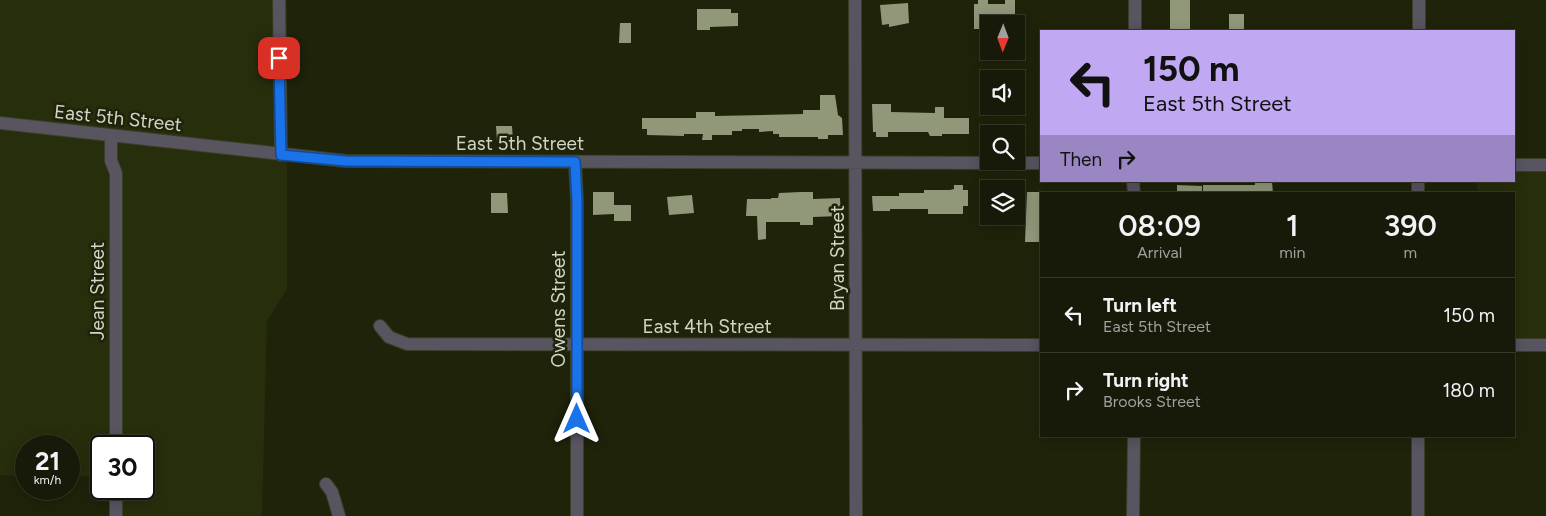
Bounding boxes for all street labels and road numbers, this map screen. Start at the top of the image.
street label: East 5th Street [53,100,183,136]
street label: East 5th Street [456,132,584,155]
street label: Bryan Street [826,205,849,311]
street label: Jean Street [86,242,109,340]
street label: Owens Street [547,250,570,368]
street label: East 4th Street [642,315,772,338]

